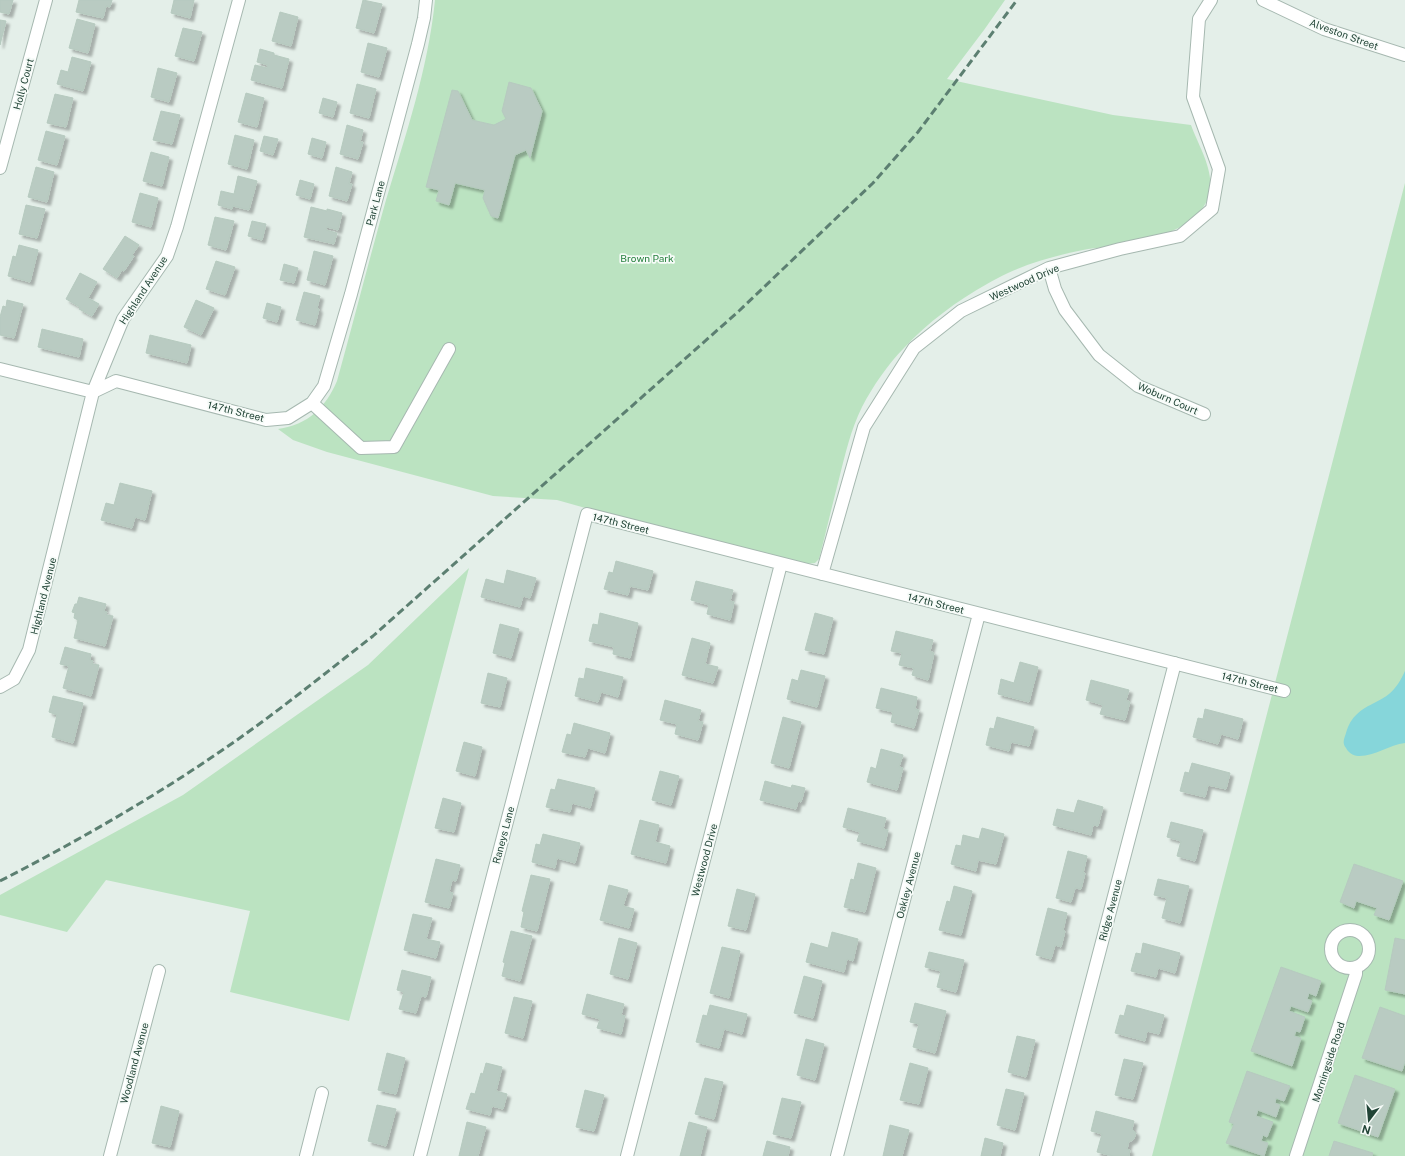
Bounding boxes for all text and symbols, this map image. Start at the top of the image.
street label: Alveston Street [1308,16,1380,52]
street label: Holly Court [10,57,36,111]
street label: Park Lane [363,179,387,227]
park label: Brown Park [620,252,674,264]
street label: Highland Avenue [116,253,170,326]
street label: Westwood Drive [987,261,1061,303]
street label: Woburn Court [1136,379,1200,417]
street label: 147th Street [207,398,266,424]
street label: 147th Street [592,510,651,536]
street label: Highland Avenue [28,556,58,636]
street label: 147th Street [907,590,966,616]
street label: 147th Street [1221,669,1280,695]
street label: Raneys Lane [490,805,516,865]
street label: Westwood Drive [689,822,720,898]
street label: Oakley Avenue [893,850,923,920]
street label: Ridge Avenue [1096,877,1124,942]
street label: Morningside Road [1309,1020,1347,1104]
street label: Woodland Avenue [117,1021,151,1105]
north arrow [1349,1100,1389,1140]
text: N [1360,1123,1372,1137]

